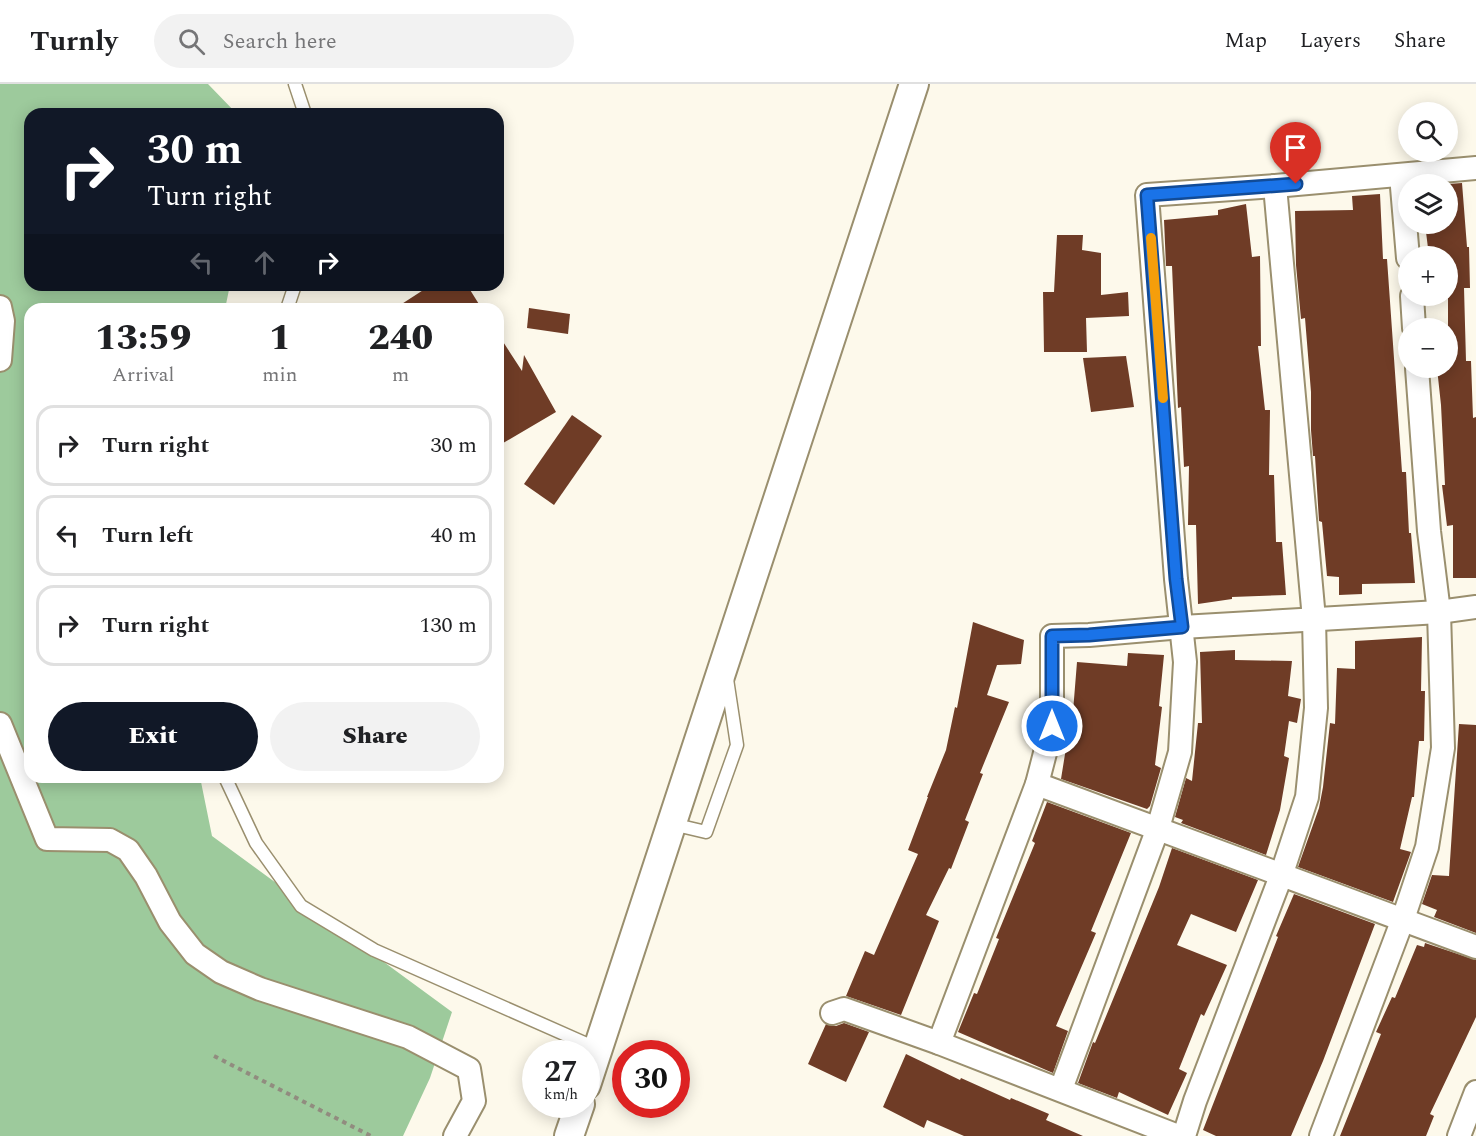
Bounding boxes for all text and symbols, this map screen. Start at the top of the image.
search box [154,14,574,68]
text: Turnly [30,20,118,63]
icon: search [175,25,208,58]
text: Search here [223,25,337,58]
text: Map [1225,25,1267,57]
text: Layers [1300,25,1361,57]
text: Share [1394,25,1446,57]
map controls [1398,102,1458,378]
button: search [1398,102,1458,162]
text: 30 m [147,119,242,182]
pin [1270,122,1321,184]
icon: arrive [1279,131,1312,164]
icon: right [48,132,126,210]
button: layers [1398,174,1458,234]
text: Turn right [147,176,272,218]
icon: left [185,246,218,279]
icon: ahead [248,246,281,279]
icon: right [311,246,344,279]
button: + [1398,246,1458,306]
text: 13:59 [95,311,191,366]
text: 1 [269,311,291,366]
text: 240 [368,311,433,366]
button: − [1398,318,1458,378]
text: Arrival [112,360,174,390]
text: min [262,360,297,390]
text: m [392,360,409,390]
icon: right [51,429,84,462]
text: Turn right [102,429,209,462]
text: 30 m [431,429,477,462]
icon: left [51,519,84,552]
text: Turn left [102,519,194,552]
text: 40 m [431,519,477,552]
icon: right [51,609,84,642]
text: Turn right [102,609,209,642]
text: 130 m [420,609,477,642]
position arrow [1020,694,1084,758]
button: Exit [48,702,258,771]
button: Share [270,702,480,771]
speed limit sign: 30 [612,1040,690,1118]
text: 27 [544,1049,578,1095]
text: km/h [544,1083,578,1106]

